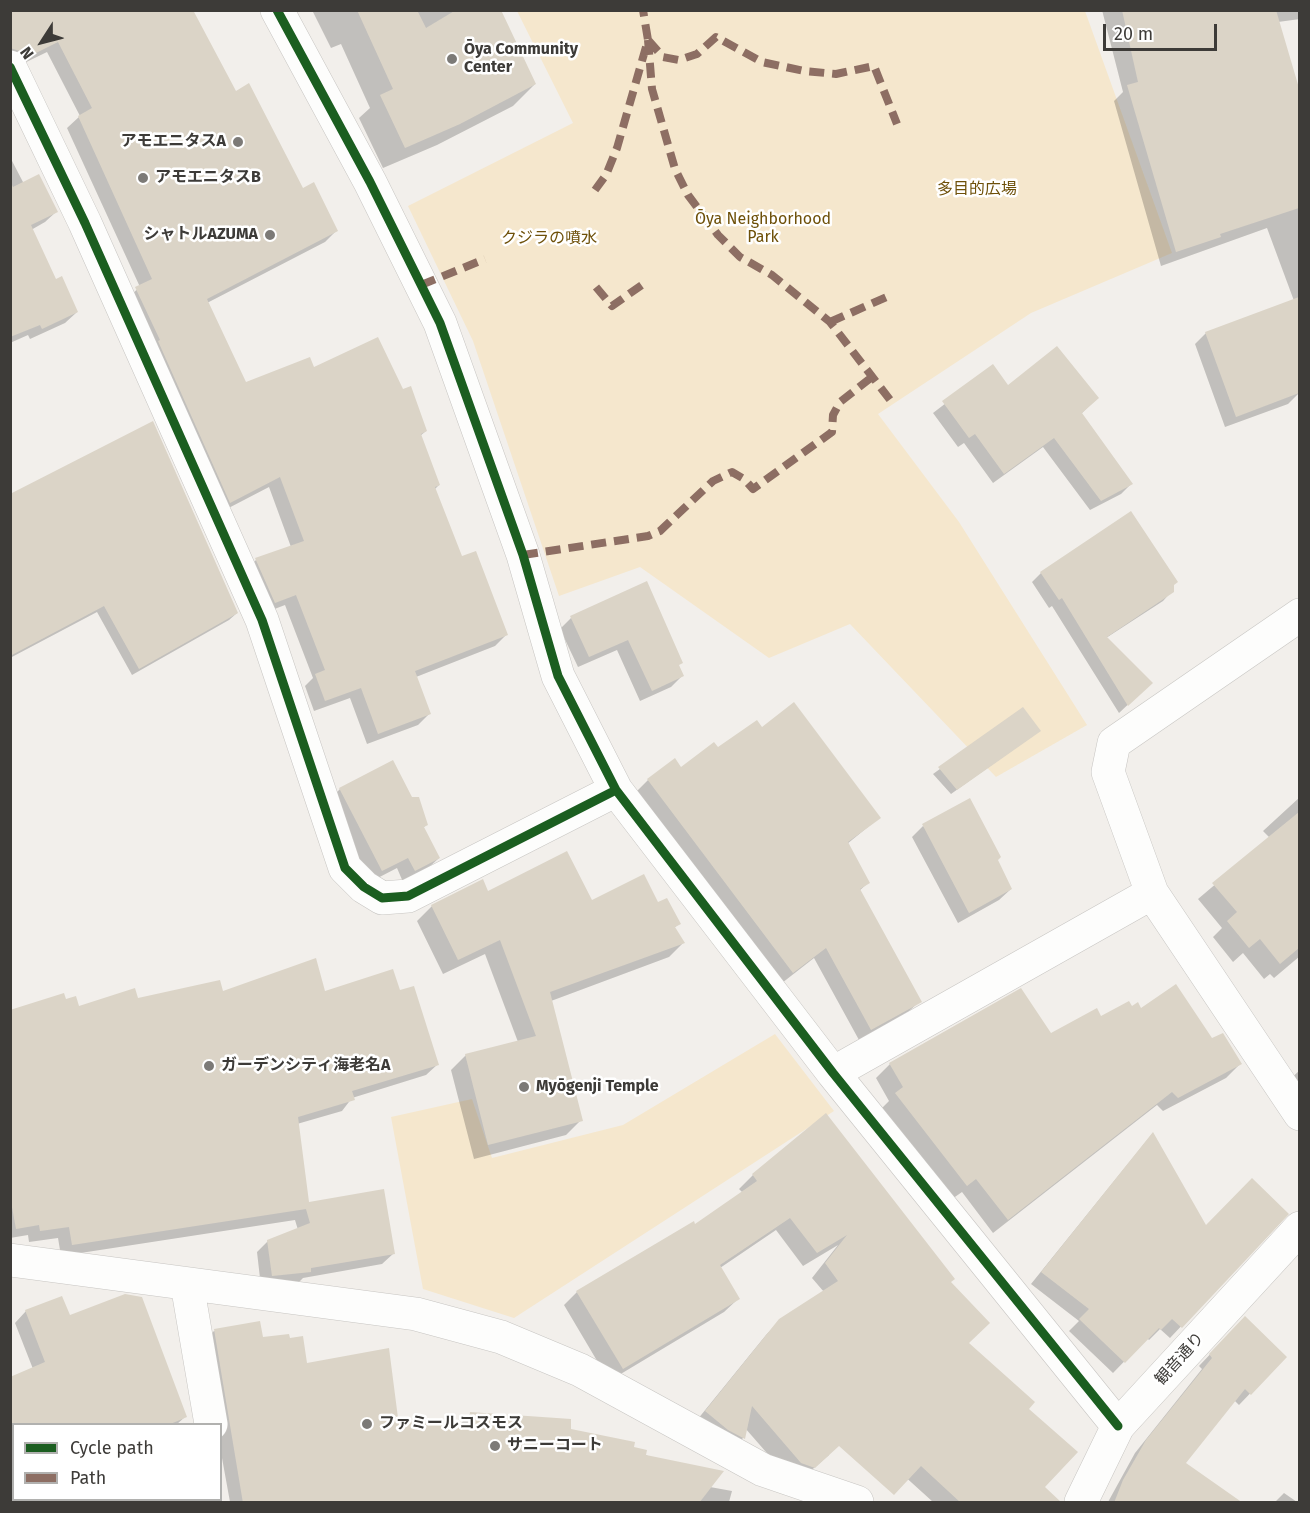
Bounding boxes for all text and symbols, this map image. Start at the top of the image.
north arrow [12,12,72,72]
scale bar [1106,12,1220,50]
text: 20 m [1114,23,1153,45]
place label: Ōya Community Center [464,40,578,78]
text: N [16,43,38,63]
marker: Ōya Community Center [445,52,459,66]
place label: アモエニタスA [121,132,226,152]
marker: アモエニタスA [231,135,245,149]
place label: アモエニタスB [155,168,261,188]
marker: アモエニタスB [136,171,150,185]
park label: 多目的広場 [937,180,1017,200]
park label: Ōya Neighborhood Park [695,210,831,248]
place label: シャトルAZUMA [144,225,258,245]
marker: シャトルAZUMA [263,228,277,242]
park label: クジラの噴水 [501,229,597,249]
place label: ガーデンシティ海老名A [221,1056,390,1076]
marker: ガーデンシティ海老名A [202,1059,216,1073]
place label: Myōgenji Temple [536,1077,659,1097]
marker: Myōgenji Temple [517,1080,531,1094]
street label: 観音通り [1151,1329,1209,1389]
place label: ファミールコスモス [379,1414,523,1434]
marker: ファミールコスモス [360,1417,374,1431]
legend [12,1423,222,1501]
place label: サニーコート [507,1436,603,1456]
text: Cycle path [70,1437,154,1459]
marker: サニーコート [488,1439,502,1453]
text: Path [70,1467,106,1489]

